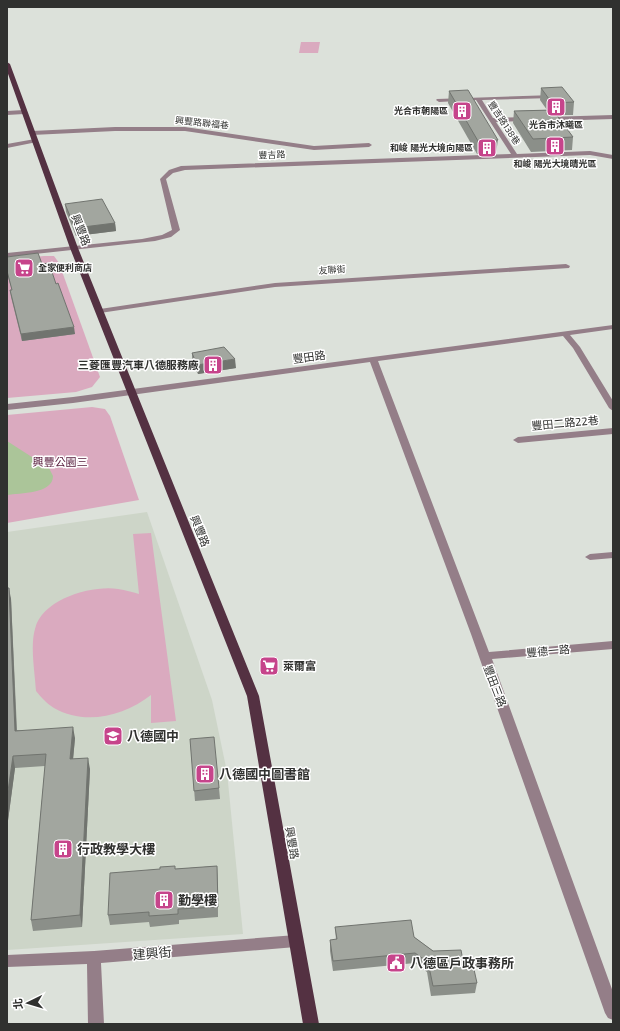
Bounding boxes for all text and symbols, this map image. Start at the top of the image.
building icon: 光合市沐曦區 [545,96,567,118]
street label: 豐吉路138巷 [486,99,523,147]
building icon: 光合市朝陽區 [451,100,473,122]
place label: 光合市朝陽區 [394,105,448,116]
street label: 興豐路聯福巷 [175,114,229,131]
place label: 光合市沐曦區 [529,119,583,130]
building icon: 和峻 陽光大境晴光區 [544,135,566,157]
building icon: 和峻 陽光大境向陽區 [476,137,498,159]
place label: 和峻 陽光大境向陽區 [390,142,473,153]
street label: 豐吉路 [258,149,286,160]
place label: 和峻 陽光大境晴光區 [514,158,596,169]
street label: 興豐路 [69,212,93,248]
supermarket icon: 全家便利商店 [13,257,35,279]
place label: 全家便利商店 [38,262,92,273]
street label: 友聯街 [318,263,346,276]
street label: 豐田路 [292,348,326,365]
building icon: 三菱匯豐汽車八德服務廠 [202,354,224,376]
place label: 三菱匯豐汽車八德服務廠 [78,358,199,371]
street label: 豐田二路22巷 [531,413,599,432]
park label: 興豐公園三 [33,455,88,468]
street label: 興豐路 [188,513,213,549]
street label: 豐德一路 [525,642,570,659]
supermarket icon: 萊爾富 [258,655,280,677]
place label: 萊爾富 [283,659,316,672]
street label: 豐田三路 [482,663,509,709]
school or university icon: 八德國中 [102,725,124,747]
place label: 八德國中 [127,728,179,744]
building icon: 八德國中圖書館 [194,763,216,785]
place label: 八德國中圖書館 [219,766,310,782]
street label: 興豐路 [283,826,302,860]
building icon: 行政教學大樓 [52,838,74,860]
place label: 行政教學大樓 [77,841,155,857]
building icon: 勤學樓 [153,889,175,911]
place label: 勤學樓 [178,892,217,908]
street label: 建興街 [132,943,172,963]
public building icon: 八德區戶政事務所 [385,952,407,974]
place label: 八德區戶政事務所 [410,955,514,971]
north arrow [8,983,48,1023]
text: 北 [11,998,24,1010]

